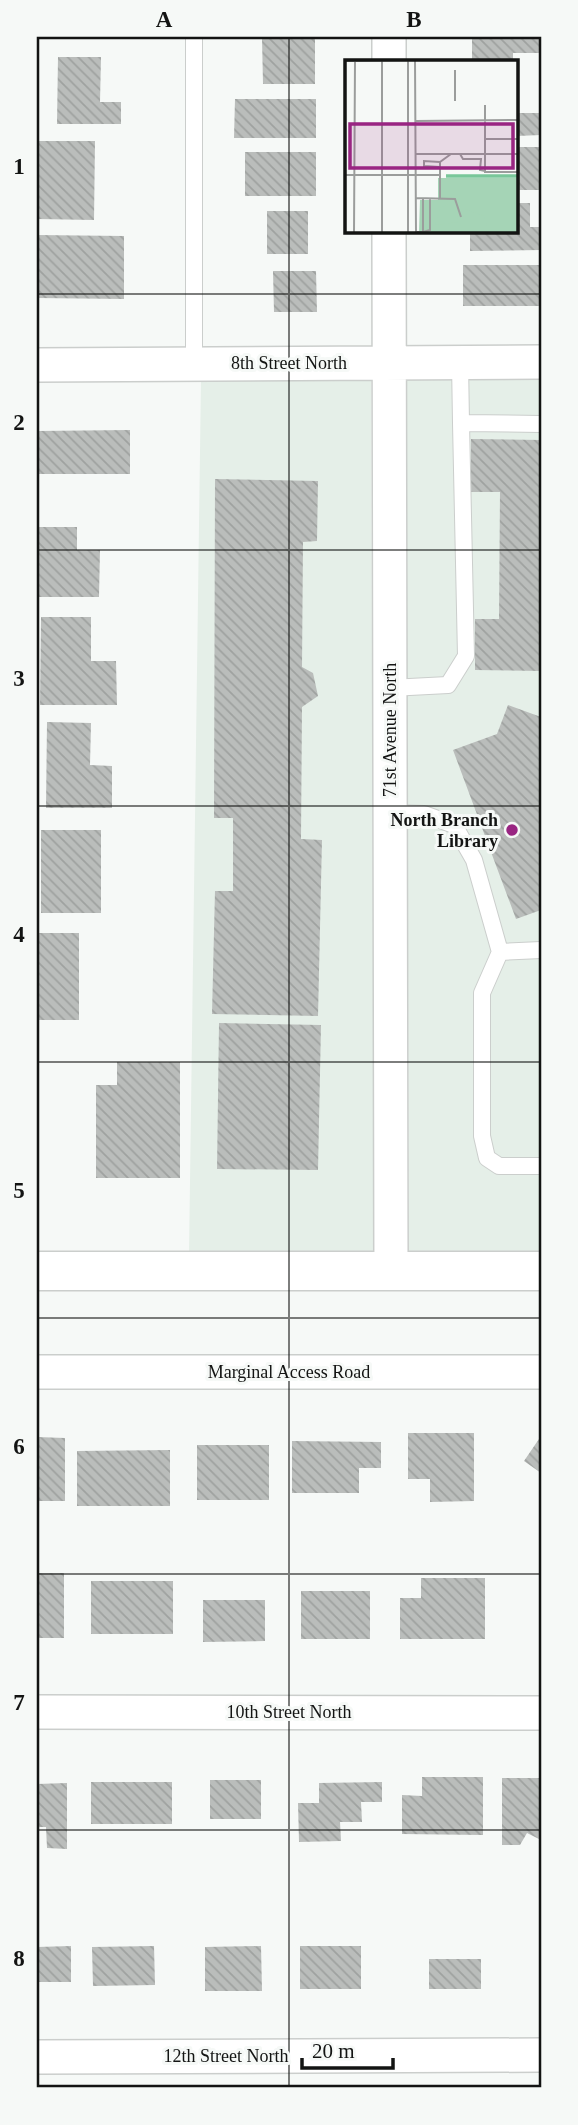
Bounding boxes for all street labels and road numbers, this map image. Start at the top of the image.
street label: 8th Street North [231,353,347,373]
street label: 71st Avenue North [380,663,400,797]
street label: Marginal Access Road [208,1362,370,1382]
street label: 10th Street North [227,1702,351,1722]
street label: 12th Street North [164,2046,288,2066]

